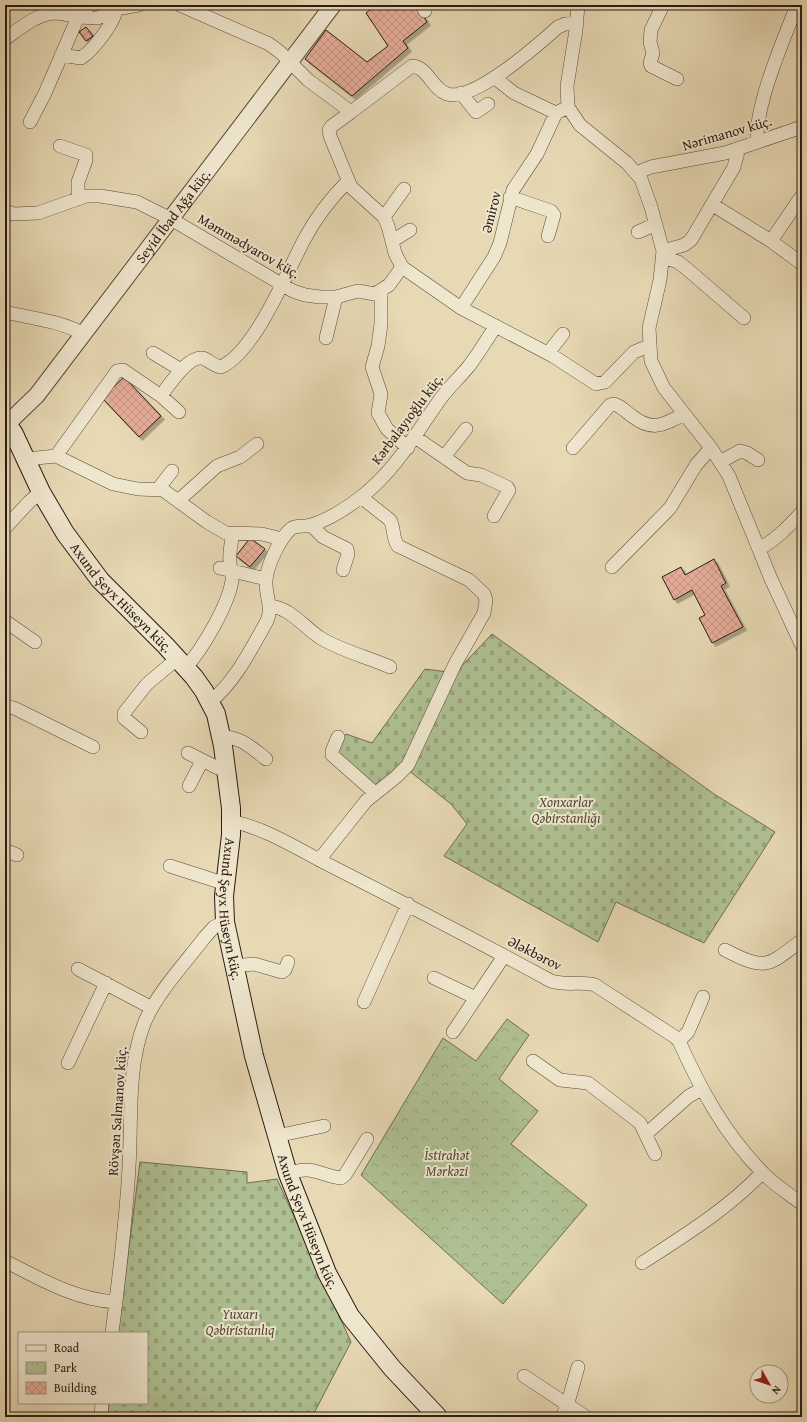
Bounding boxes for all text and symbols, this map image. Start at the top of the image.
street label: Nərimanov küç. [680,111,774,155]
street label: Seyid İbad Ağa küç. [131,165,215,267]
street label: Əmirov [476,189,506,235]
street label: Məmmədyarov küç. [194,209,304,283]
street label: Kərbalayıoğlu küç. [366,370,448,468]
street label: Axund Şeyx Hüseyn küç. [65,538,177,657]
park label: Xonxarlar Qəbirstanlığı [532,792,601,828]
street label: Axund Şeyx Hüseyn küç. [214,837,247,982]
street label: Ələkbərov [504,931,566,975]
street label: Rövşən Salmanov küç. [103,1046,131,1176]
park label: İstirahət Mərkəzi [424,1145,470,1181]
street label: Axund Şeyx Hüseyn küç. [273,1152,344,1293]
park label: Yuxarı Qəbiristanlıq [205,1304,275,1340]
legend [18,1332,148,1404]
text: Road [54,1339,80,1356]
text: Park [54,1359,78,1376]
north arrow [749,1364,789,1404]
text: Building [54,1379,97,1396]
text: N [768,1382,785,1399]

